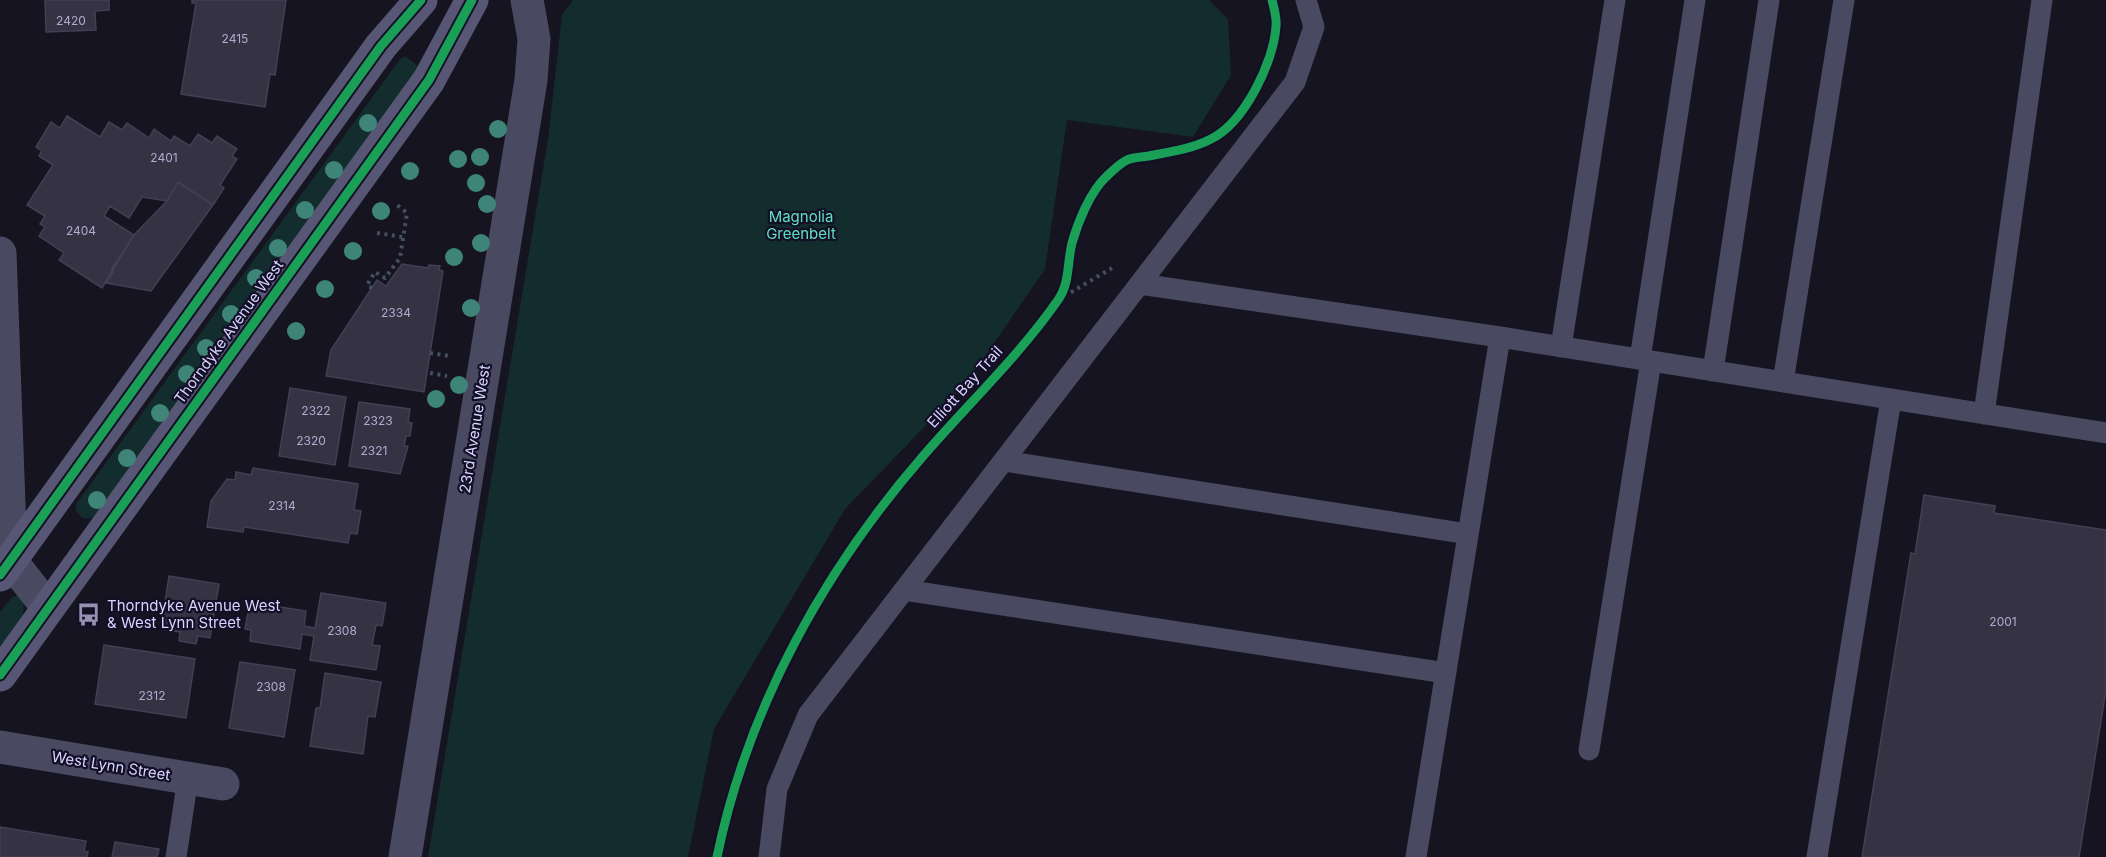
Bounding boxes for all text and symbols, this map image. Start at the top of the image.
house number: 2420 [56,13,86,28]
house number: 2415 [222,31,248,46]
house number: 2401 [150,150,178,165]
park label: Magnolia Greenbelt [766,207,836,243]
house number: 2404 [66,223,96,238]
street label: Thorndyke Avenue West [170,256,287,407]
house number: 2334 [381,305,411,320]
street label: Elliott Bay Trail [923,342,1006,431]
street label: 23rd Avenue West [455,363,494,494]
house number: 2322 [301,403,331,418]
house number: 2323 [363,413,393,428]
house number: 2320 [296,433,326,448]
house number: 2321 [361,443,387,458]
house number: 2314 [268,498,296,513]
place label: Thorndyke Avenue West & West Lynn Street [107,596,281,632]
bus stop icon: Thorndyke Avenue West & West Lynn Street [76,602,102,628]
house number: 2001 [1989,614,2017,629]
house number: 2308 [327,623,357,638]
house number: 2308 [256,679,286,694]
house number: 2312 [139,688,165,703]
street label: West Lynn Street [50,747,172,784]

